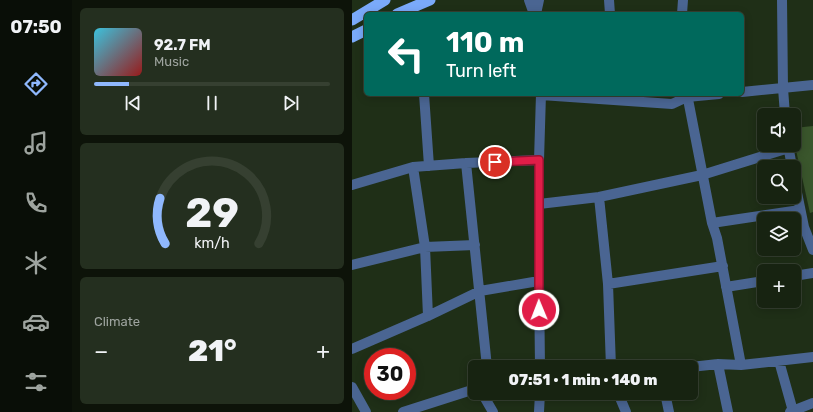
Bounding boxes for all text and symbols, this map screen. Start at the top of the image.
text: 07:50 [10,16,62,38]
text: 110 m [446,26,524,59]
icon: left [380,28,432,80]
text: 92.7 FM [154,36,211,54]
text: Music [154,54,189,69]
text: Turn left [446,60,516,82]
icon: directions [22,70,50,98]
icon: previous [122,92,144,114]
icon: pause [201,92,223,114]
icon: next [280,92,302,114]
map controls [757,108,801,308]
button: sound [757,108,801,152]
icon: music [22,129,50,157]
pin [478,145,512,179]
icon: arrive [484,151,506,173]
button: search [757,160,801,204]
text: 29 [185,188,239,237]
icon: phone [22,189,50,217]
button: layers [757,212,801,256]
text: km/h [194,235,230,252]
icon: climate [22,249,50,277]
button: + [757,264,801,308]
position arrow [518,289,560,331]
icon: car [22,308,50,336]
text: Climate [94,314,140,329]
text: 21° [188,333,237,369]
text: − [94,338,108,365]
text: + [316,338,330,365]
speed limit sign: 30 [364,348,416,400]
icon: filters [22,368,50,396]
text: 07:51 · 1 min · 140 m [508,371,658,389]

